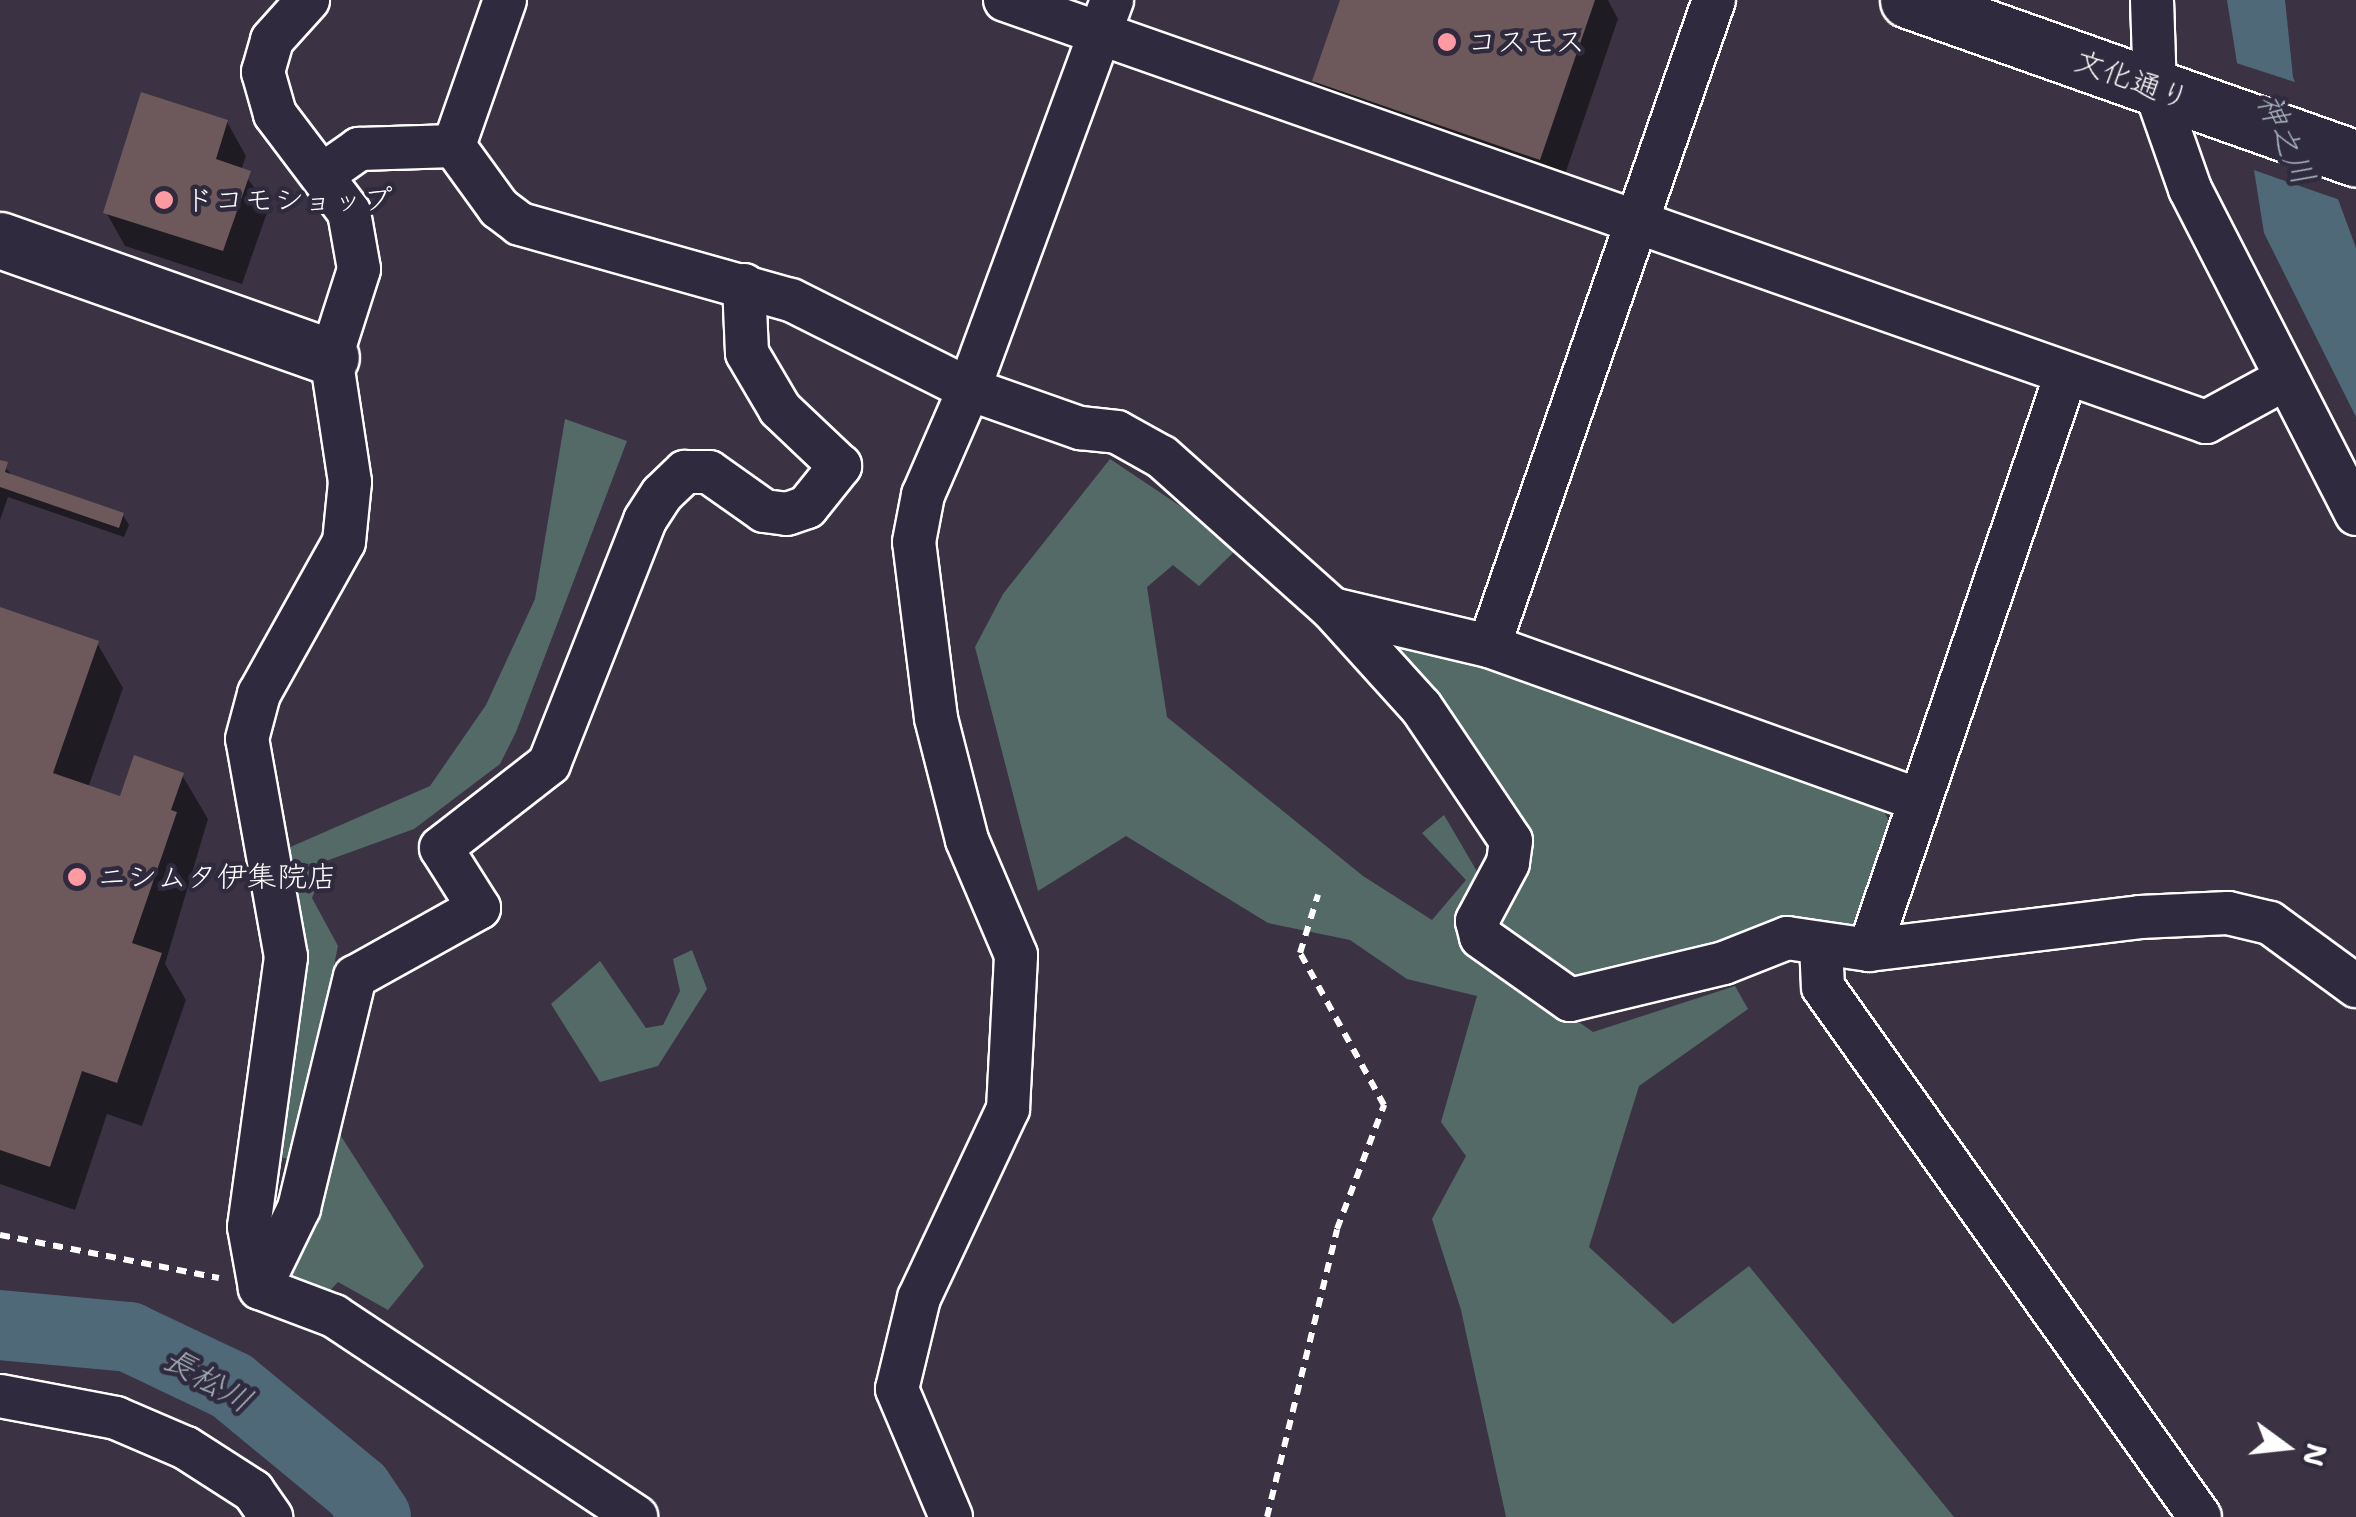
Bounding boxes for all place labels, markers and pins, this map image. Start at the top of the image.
place label: コスモス [1467,24,1587,60]
marker: コスモス [1436,31,1458,53]
place label: ドコモショップ [184,182,394,218]
marker: ドコモショップ [153,189,175,211]
place label: ニシムタ伊集院店 [97,859,337,895]
marker: ニシムタ伊集院店 [66,866,88,888]

